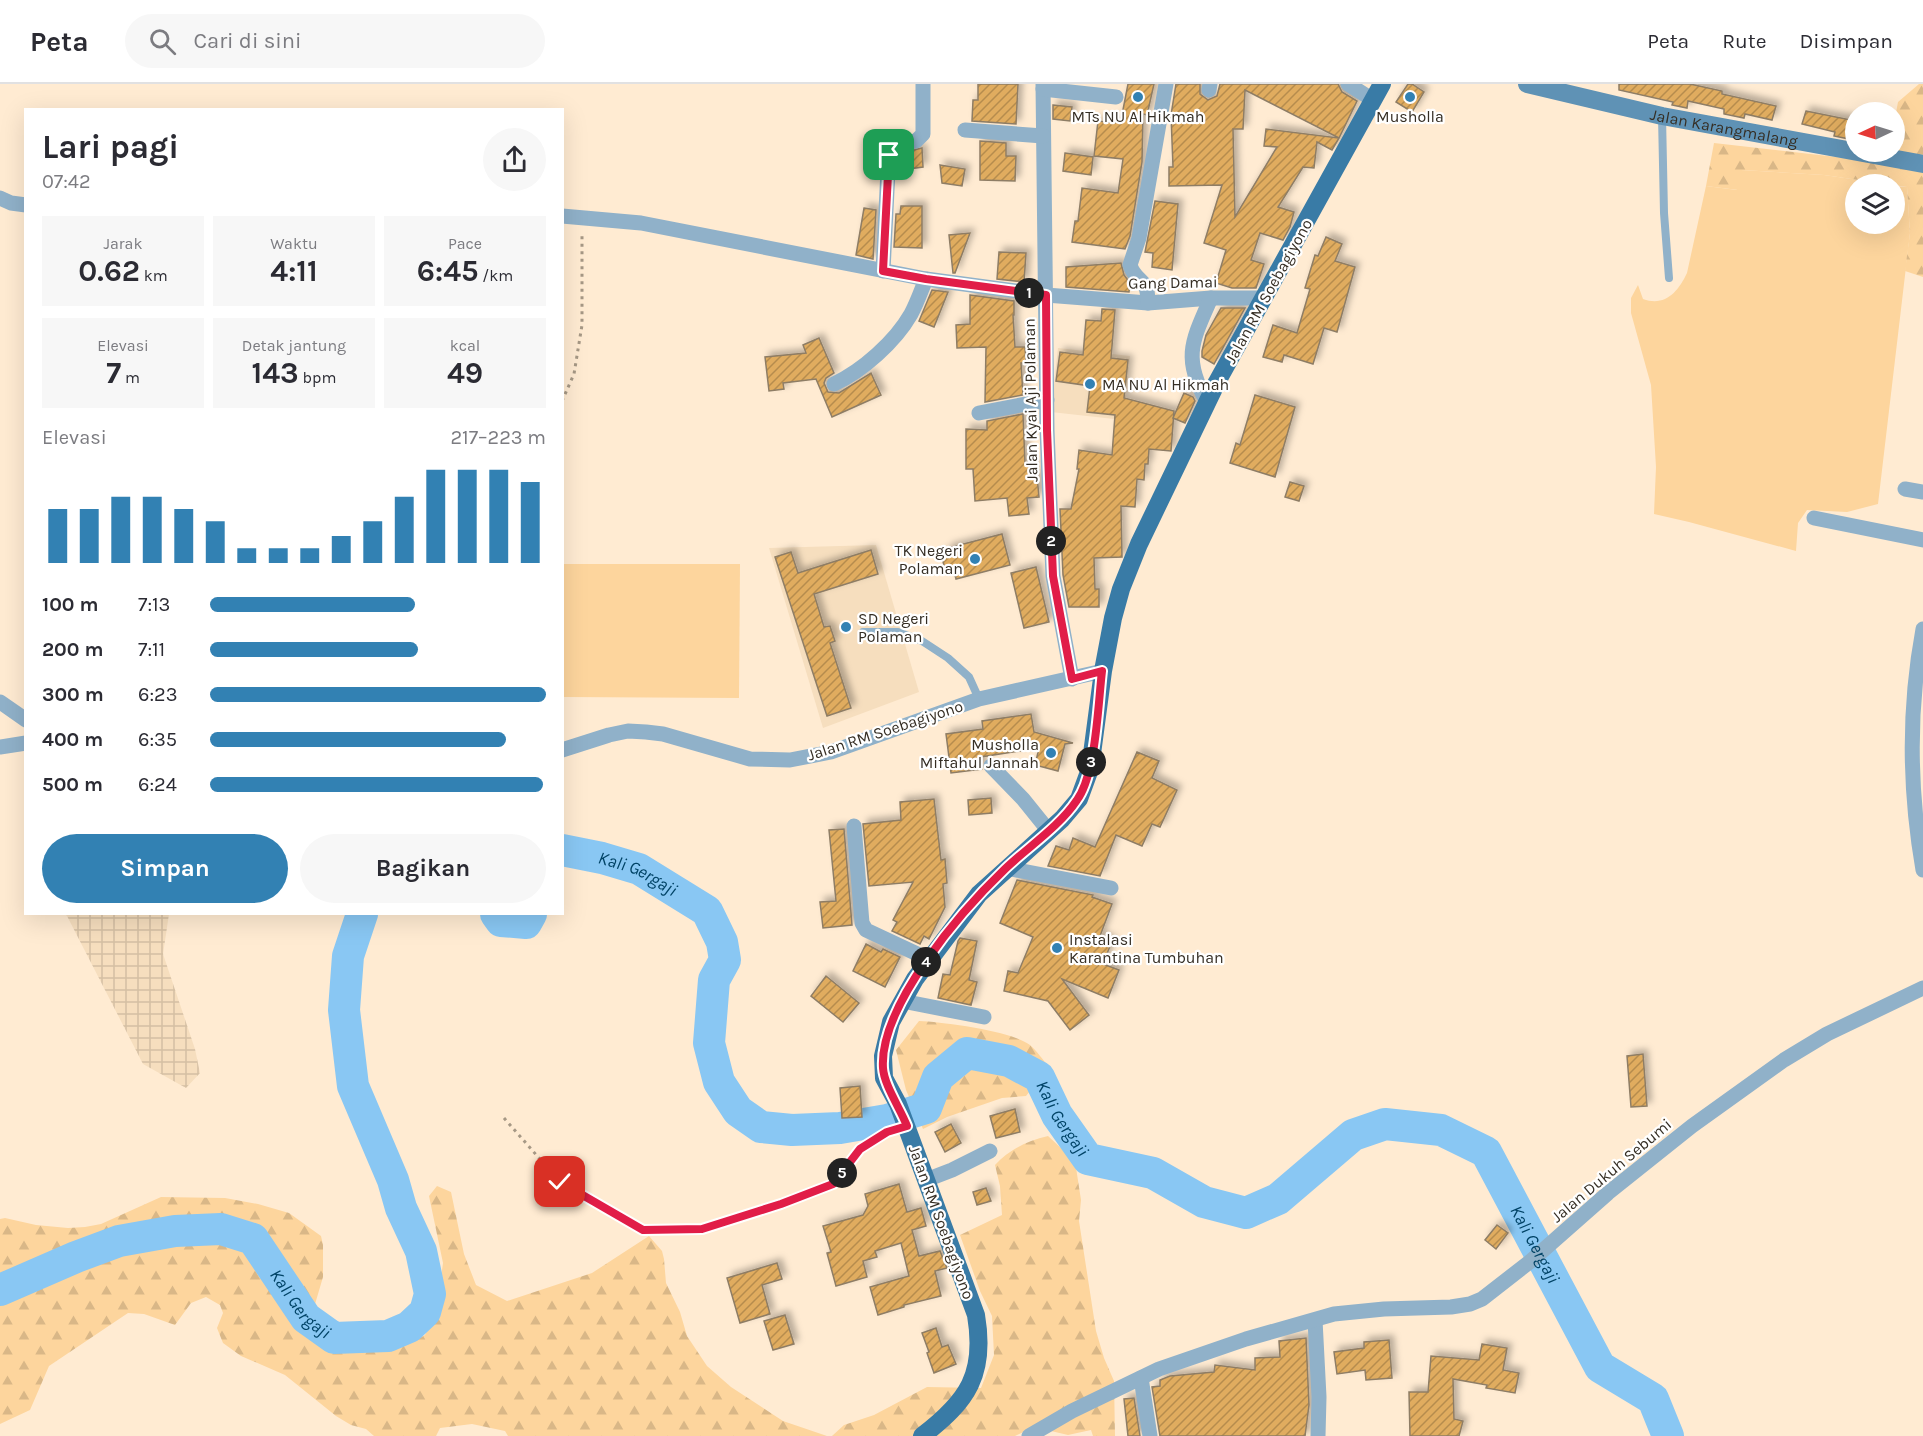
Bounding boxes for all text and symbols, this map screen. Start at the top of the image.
search box [125,14,545,68]
text: Peta [30,25,89,58]
icon: search [146,25,179,58]
text: Cari di sini [194,28,302,54]
text: Peta [1647,29,1689,53]
text: Rute [1722,29,1766,53]
text: Disimpan [1799,29,1893,53]
marker: MTs NU Al Hikmah [1131,90,1145,104]
marker: Musholla [1403,90,1417,104]
north arrow [1845,102,1905,162]
map controls [1845,102,1905,234]
street label: Jalan Karangmalang [1648,105,1799,151]
place label: MTs NU Al Hikmah [1072,107,1204,126]
place label: Musholla [1376,107,1444,126]
text: Lari pagi [42,128,179,166]
button: share [483,128,546,191]
pin [863,129,914,180]
icon: arrive [872,138,905,171]
text: 07:42 [42,170,91,193]
button: layers [1845,174,1905,234]
street label: Jalan RM Soebagiyono [1221,216,1316,367]
text: Jarak [104,234,142,253]
text: Waktu [270,234,318,253]
text: Pace [448,234,482,253]
text: 0.62 [78,253,140,289]
text: 4:11 [270,253,318,289]
text: 6:45 [417,253,478,289]
text: km [140,266,168,285]
text: /km [478,266,513,285]
street label: Gang Damai [1128,272,1218,293]
pin: 1 [1014,278,1044,308]
text: 1 [1026,283,1032,302]
street label: Jalan Kyai Aji Polaman [1020,318,1041,482]
text: Elevasi [97,336,149,355]
text: Detak jantung [242,336,346,355]
text: kcal [450,336,480,355]
text: 7 [106,355,121,391]
text: 143 [252,355,299,391]
text: 49 [447,355,483,391]
text: m [121,368,140,387]
text: bpm [299,368,336,387]
place label: MA NU Al Hikmah [1102,375,1229,394]
marker: MA NU Al Hikmah [1083,377,1097,391]
text: Elevasi [42,426,107,449]
text: 217–223 m [451,426,546,449]
pin: 2 [1036,526,1066,556]
text: 2 [1046,531,1056,550]
place label: TK Negeri Polaman [895,541,963,578]
marker: TK Negeri Polaman [968,552,982,566]
text: 100 m [42,593,98,616]
text: 7:13 [138,593,170,616]
place label: SD Negeri Polaman [858,609,929,646]
marker: SD Negeri Polaman [839,620,853,634]
text: 200 m [42,638,103,661]
text: 7:11 [138,638,165,661]
text: 300 m [42,683,104,706]
text: 6:23 [138,683,177,706]
street label: Jalan RM Soebagiyono [805,696,965,765]
text: 400 m [42,728,103,751]
text: 6:35 [138,728,177,751]
place label: Musholla Miftahul Jannah [920,735,1039,772]
marker: Musholla Miftahul Jannah [1044,746,1058,760]
pin: 3 [1076,747,1106,777]
text: 3 [1086,752,1096,771]
text: 500 m [42,773,103,796]
text: 6:24 [138,773,177,796]
button: Simpan [42,834,288,903]
button: Bagikan [300,834,546,903]
water label: Kali Gergaji [596,847,682,901]
place label: Instalasi Karantina Tumbuhan [1069,930,1224,967]
marker: Instalasi Karantina Tumbuhan [1050,941,1064,955]
pin: 4 [911,947,941,977]
text: 4 [921,952,931,971]
water label: Kali Gergaji [1031,1077,1094,1161]
street label: Jalan Dukuh Sebumi [1547,1115,1675,1226]
street label: Jalan RM Soebagiyono [905,1143,978,1302]
pin [534,1156,585,1207]
pin: 5 [827,1158,857,1188]
text: 5 [837,1163,847,1182]
icon: check [543,1165,576,1198]
water label: Kali Gergaji [1505,1202,1565,1287]
water label: Kali Gergaji [265,1265,335,1343]

